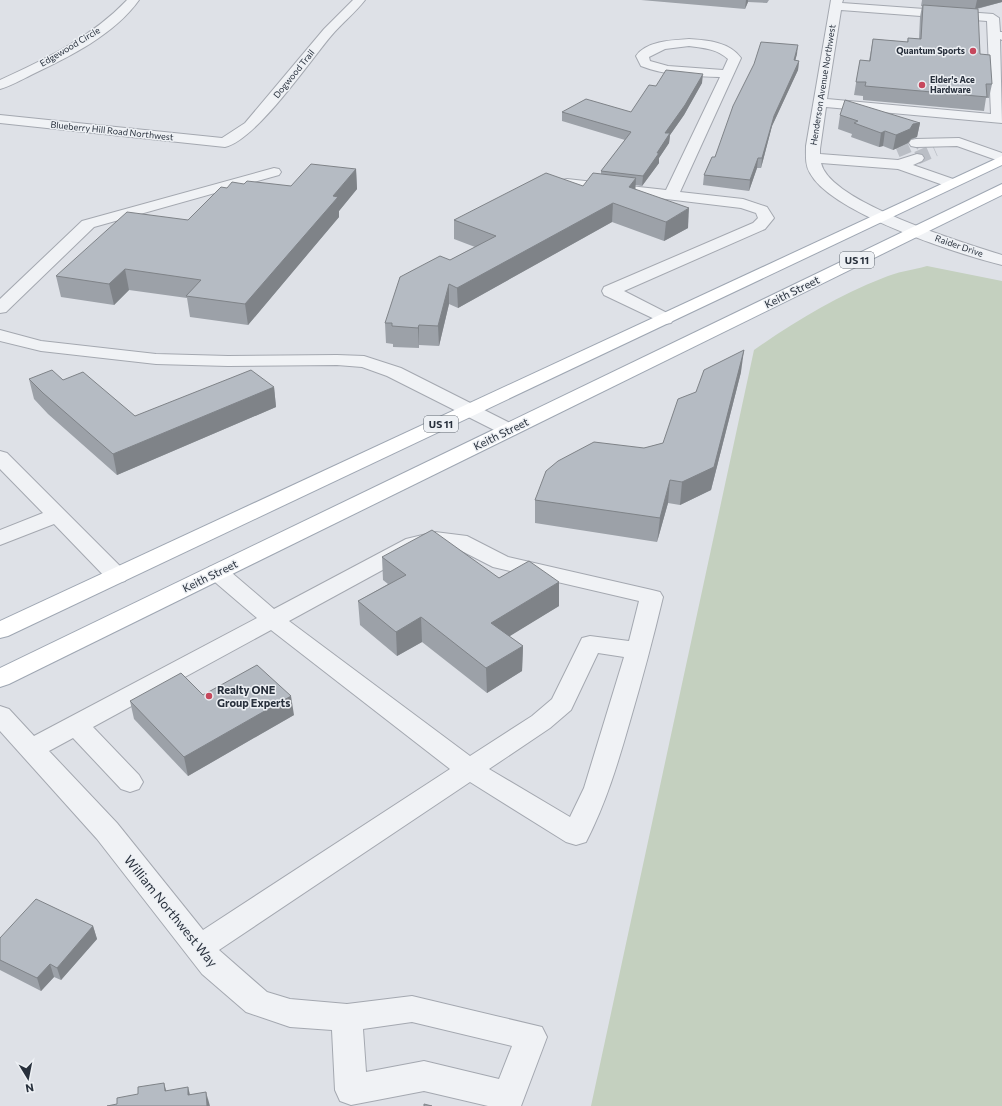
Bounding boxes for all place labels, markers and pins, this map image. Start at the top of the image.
place label: Quantum Sports [896,45,965,56]
marker: Quantum Sports [968,46,978,56]
place label: Elder's Ace Hardware [930,74,975,95]
marker: Elder's Ace Hardware [917,80,927,90]
place label: Realty ONE Group Experts [217,683,290,709]
marker: Realty ONE Group Experts [204,691,214,701]

